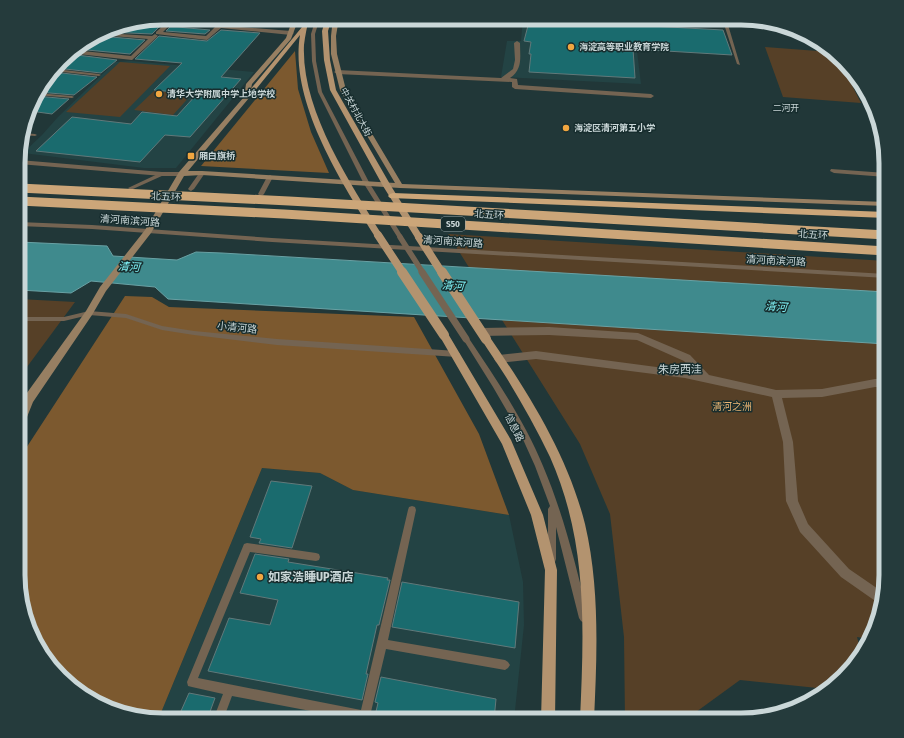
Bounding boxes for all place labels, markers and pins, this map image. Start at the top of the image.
marker: 海淀高等职业教育学院 [566,42,576,52]
place label: 海淀高等职业教育学院 [579,42,669,52]
place label: 清华大学附属中学上地学校 [167,88,276,99]
marker: 清华大学附属中学上地学校 [154,89,164,99]
marker: 海淀区清河第五小学 [561,123,571,133]
place label: 海淀区清河第五小学 [574,123,655,133]
marker: 厢白旗桥 [186,151,196,161]
place label: 厢白旗桥 [199,151,236,161]
place label: 如家浩睡UP酒店 [268,570,354,584]
marker: 如家浩睡UP酒店 [255,572,265,582]

